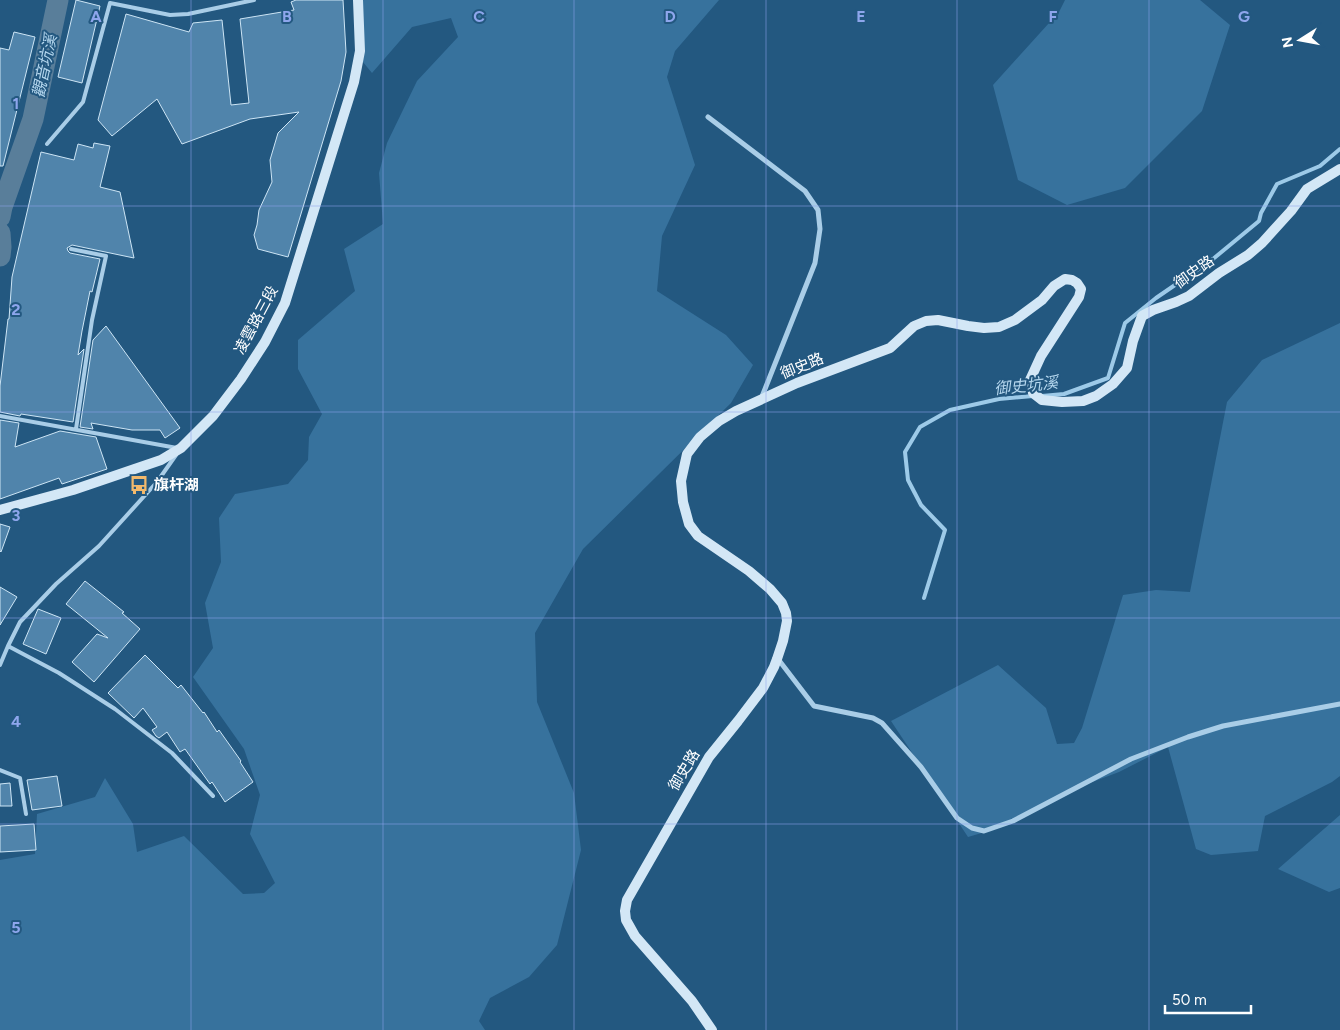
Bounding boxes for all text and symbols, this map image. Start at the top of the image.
text: A [90,7,102,26]
text: B [282,7,292,26]
text: C [473,7,485,26]
text: D [664,7,676,26]
text: E [856,7,866,26]
text: F [1049,7,1058,26]
text: G [1238,7,1250,26]
north arrow [1275,15,1325,65]
water label: 觀音坑溪 [29,31,61,99]
text: N [1278,35,1297,49]
text: 1 [13,94,19,113]
street label: 御史路 [1170,252,1218,292]
street label: 凌雲路三段 [230,283,282,357]
text: 2 [11,300,21,319]
street label: 御史路 [778,349,826,383]
water label: 御史坑溪 [993,372,1061,398]
bus stop icon: 旗杆湖 [128,474,150,496]
place label: 旗杆湖 [154,476,199,494]
text: 3 [12,506,21,525]
text: 4 [11,712,21,731]
street label: 御史路 [665,746,703,794]
text: 5 [11,918,21,937]
scale bar [1165,982,1251,1014]
text: 50 m [1172,991,1207,1009]

